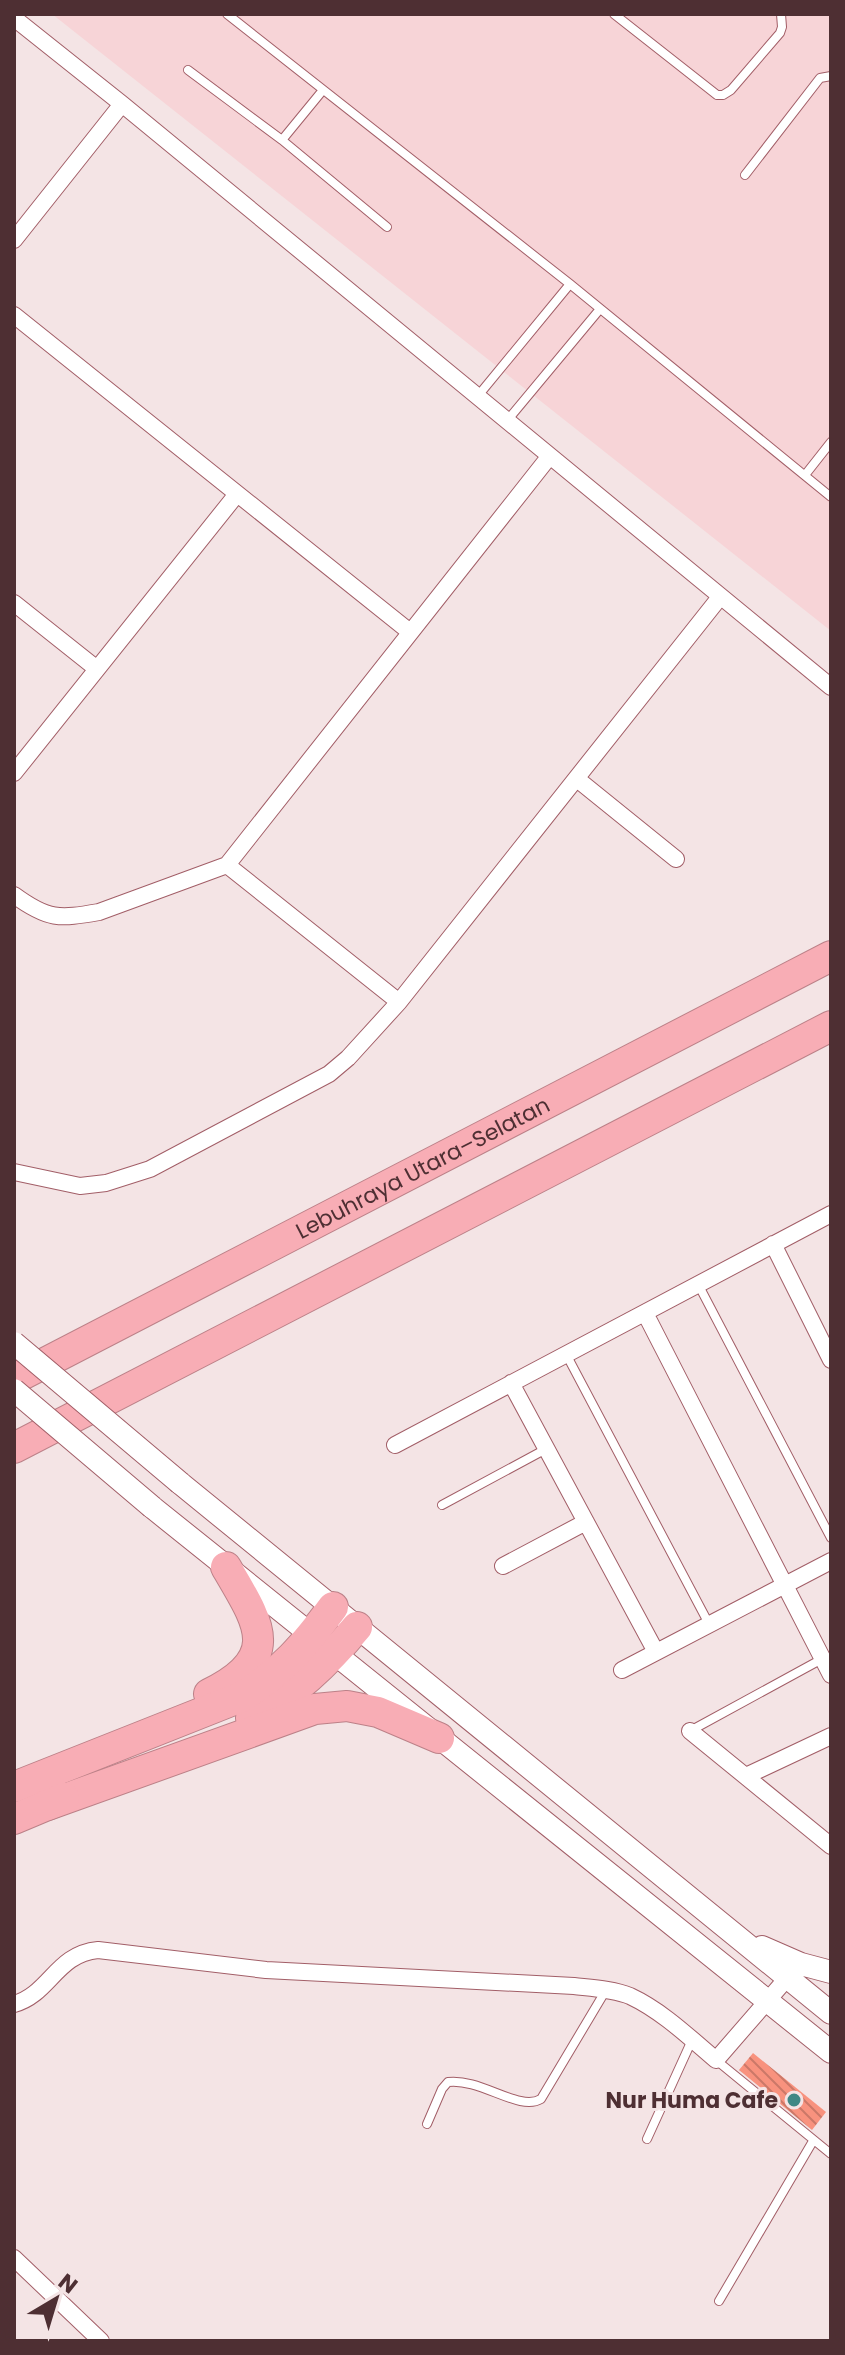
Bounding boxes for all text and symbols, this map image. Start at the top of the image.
street label: Lebuhraya Utara–Selatan [290,1089,555,1246]
place label: Nur Huma Cafe [606,2085,778,2116]
marker: Nur Huma Cafe [785,2091,803,2109]
north arrow [16,2259,96,2339]
text: N [52,2266,84,2301]

